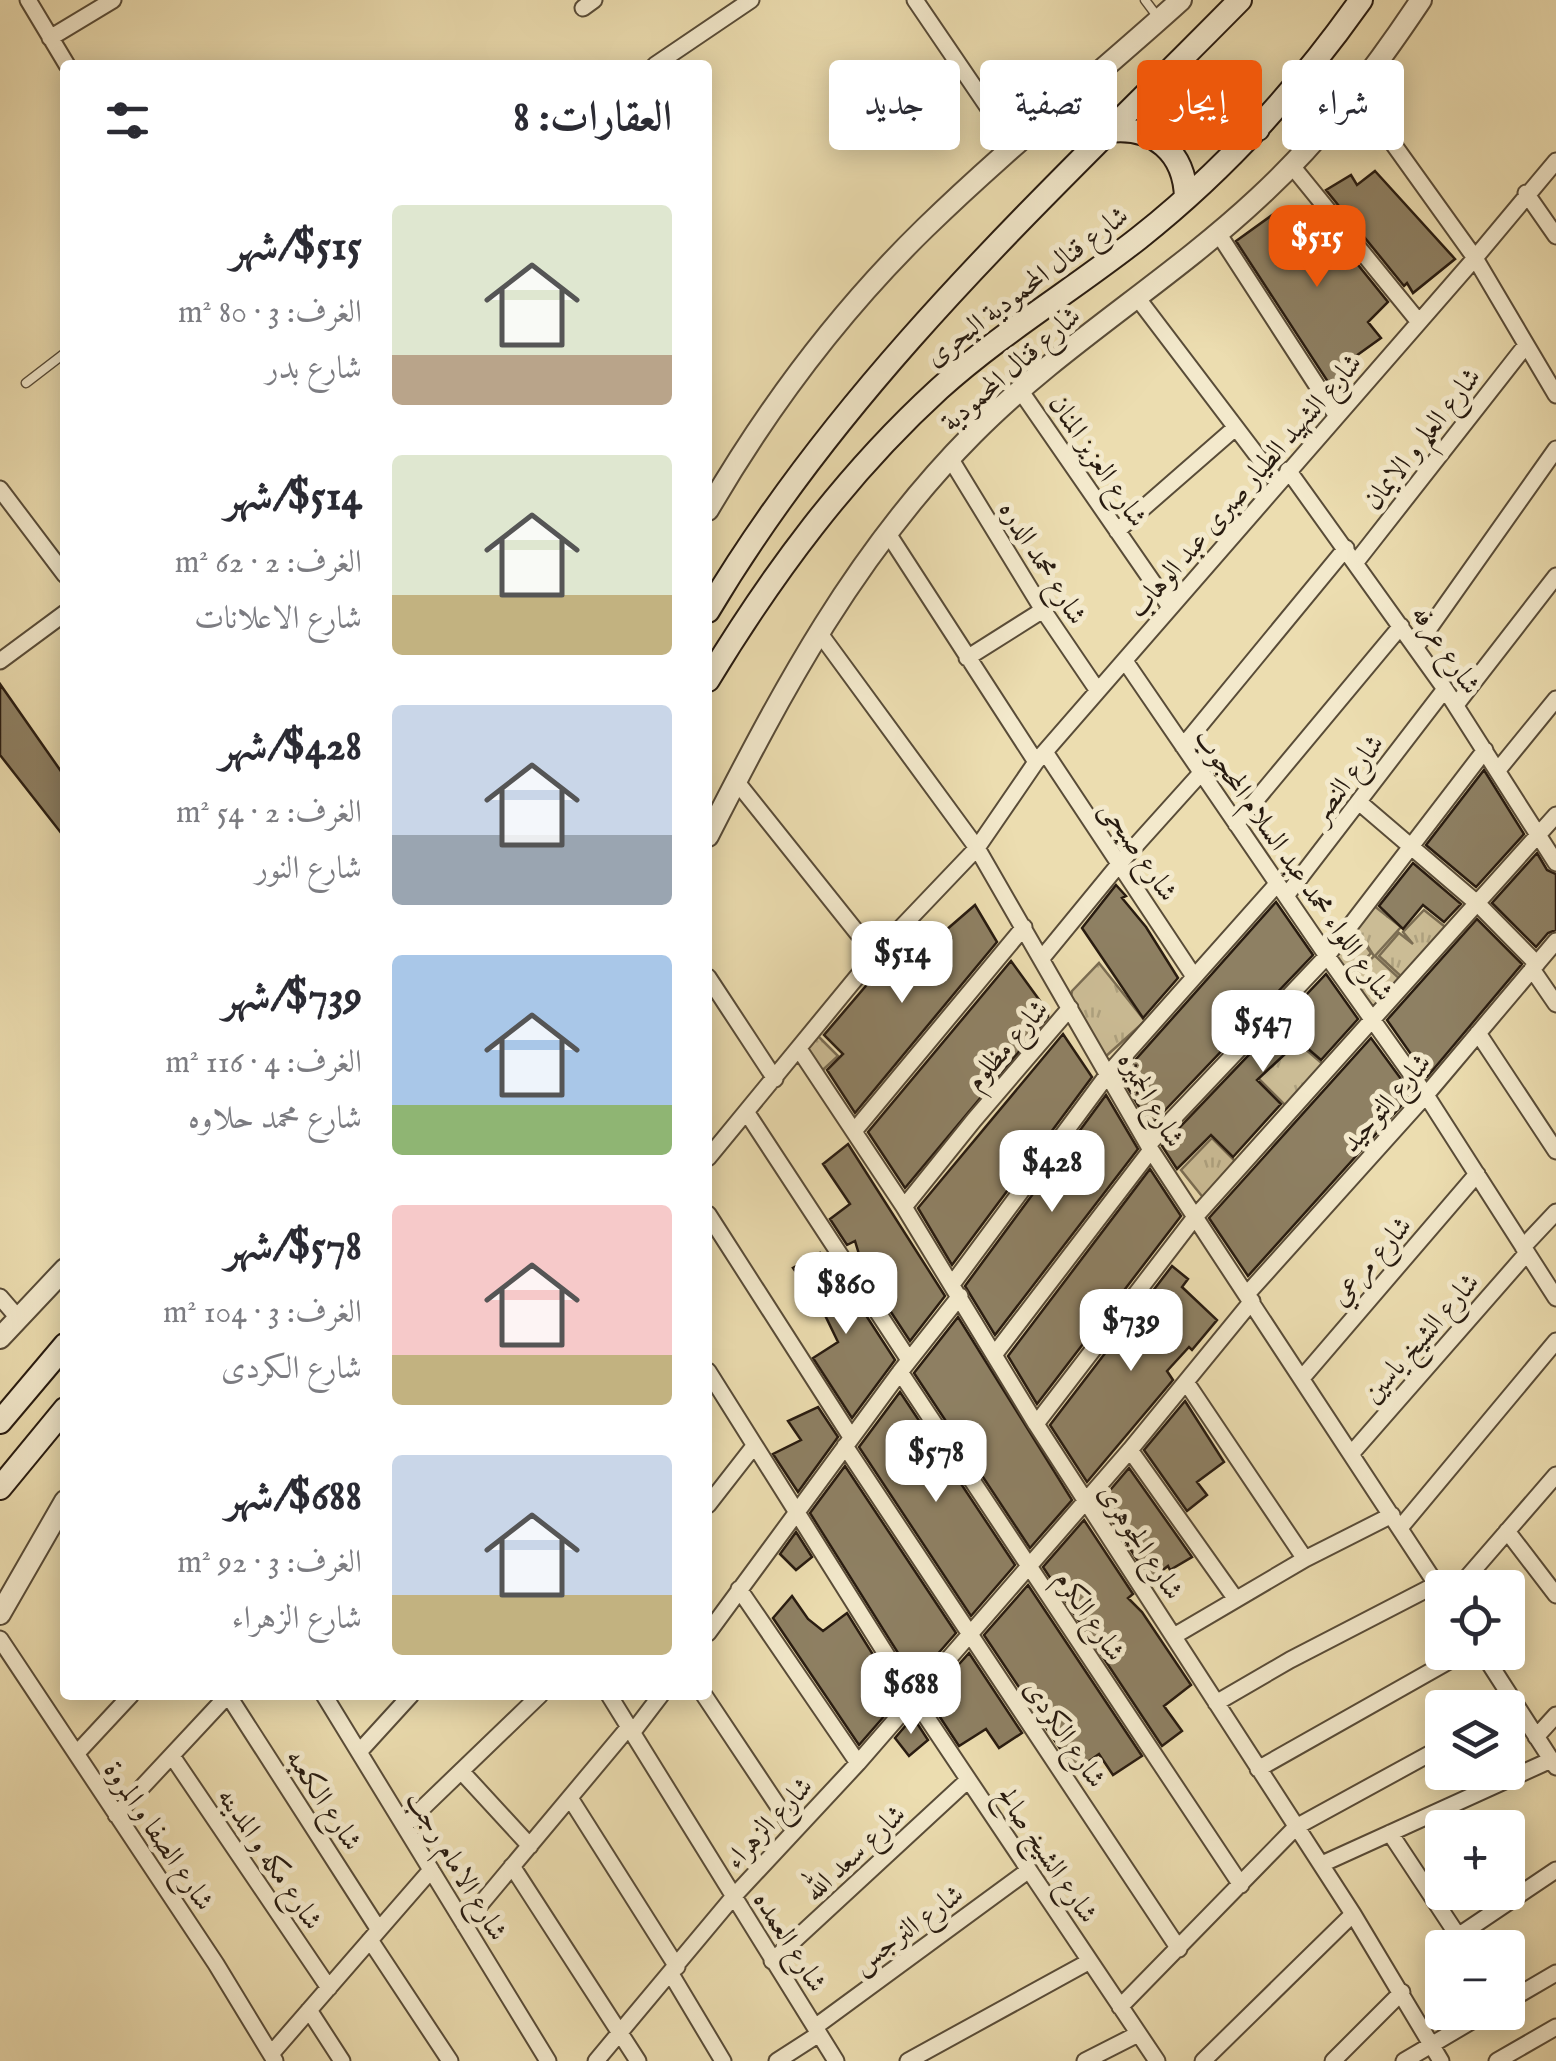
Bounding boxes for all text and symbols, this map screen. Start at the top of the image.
chip: جديد [829,60,960,150]
chip: تصفية [980,60,1117,150]
chip: إيجار [1137,60,1262,150]
chip: شراء [1282,60,1404,150]
text: العقارات: 8 [513,92,672,145]
icon: filters [100,93,155,148]
street label: شارع قنال المحمودية البحرى [918,198,1134,372]
pin: $515 [1258,205,1376,290]
text: $515 [1291,217,1343,258]
text: $515/شهر [230,221,362,274]
icon: home [472,245,592,365]
text: الغرف: 3 · 80 m² [178,293,362,334]
street label: شارع قنال المحمودية [933,298,1087,438]
street label: شارع الشهيد الطيار صبرى عبد الوهاب [1121,347,1374,629]
text: شارع بدر [266,349,362,390]
street label: شارع العلم و الايمان [1356,361,1497,523]
street label: شارع العزيز المنان [1036,388,1154,537]
text: $514/شهر [225,471,362,524]
icon: home [472,495,592,615]
street label: شارع محمد الدره [987,495,1094,634]
text: الغرف: 2 · 62 m² [175,543,362,584]
text: شارع الاعلانات [194,599,362,640]
street label: شارع عرفه [1399,599,1487,704]
text: $428/شهر [219,721,362,774]
street label: شارع اللواء محمد عبد السلام المحجوب [1181,722,1401,1012]
street label: شارع النصر [1301,728,1396,836]
icon: home [472,745,592,865]
text: الغرف: 2 · 54 m² [176,793,362,834]
street label: شارع صبحى [1088,794,1184,911]
text: شارع النور [255,849,362,890]
pin: $514 [843,921,961,1006]
text: $514 [874,933,930,974]
text: $739/شهر [223,971,362,1024]
pin: $547 [1204,990,1322,1075]
street label: شارع مظلوم [959,993,1061,1102]
icon: home [472,995,592,1115]
text: $547 [1234,1002,1292,1043]
text: الغرف: 4 · 116 m² [165,1043,362,1084]
street label: شارع الجميزه [1105,1046,1191,1156]
street label: شارع التوحيد [1334,1047,1443,1163]
text: شارع محمد حلاوه [188,1099,362,1140]
pin: $428 [993,1130,1111,1215]
text: $428 [1022,1142,1082,1183]
street label: شارع مرعي [1323,1210,1423,1316]
text: $578/شهر [225,1221,362,1274]
icon: home [472,1245,592,1365]
pin: $860 [787,1252,905,1337]
text: $860 [816,1264,876,1305]
street label: شارع الشيخ ياسين [1356,1266,1492,1414]
pin: $739 [1072,1289,1190,1374]
text: الغرف: 3 · 104 m² [163,1293,362,1334]
text: $739 [1102,1301,1160,1342]
text: شارع الكردى [221,1349,362,1390]
pin: $578 [877,1420,995,1505]
text: $578 [908,1432,964,1473]
text: $688/شهر [226,1471,362,1524]
street label: شارع الجوهرى [1086,1478,1190,1609]
icon: home [472,1495,592,1615]
text: الغرف: 3 · 92 m² [177,1543,362,1584]
street label: شارع الكرم [1042,1564,1132,1671]
map controls [1425,1570,1525,2030]
button: locate [1425,1570,1525,1670]
text: شارع الزهراء [232,1599,362,1640]
pin: $688 [852,1652,970,1737]
text: $688 [883,1664,939,1705]
street label: شارع الكردى [1012,1673,1113,1798]
button: layers [1425,1690,1525,1790]
street label: شارع الكعبه [274,1743,369,1860]
street label: شارع الصفا و المروة [92,1755,221,1920]
street label: شارع الزهراء [718,1770,824,1880]
street label: شارع الشيخ صالح [983,1780,1105,1933]
street label: شارع مكه و المدينه [205,1782,329,1939]
street label: شارع الامام رجب [393,1785,514,1950]
street label: شارع سعد الله [793,1793,917,1913]
button: + [1425,1810,1525,1910]
street label: شارع النرجس [846,1878,974,1986]
street label: شارع العمده [741,1885,834,2001]
button: − [1425,1930,1525,2030]

